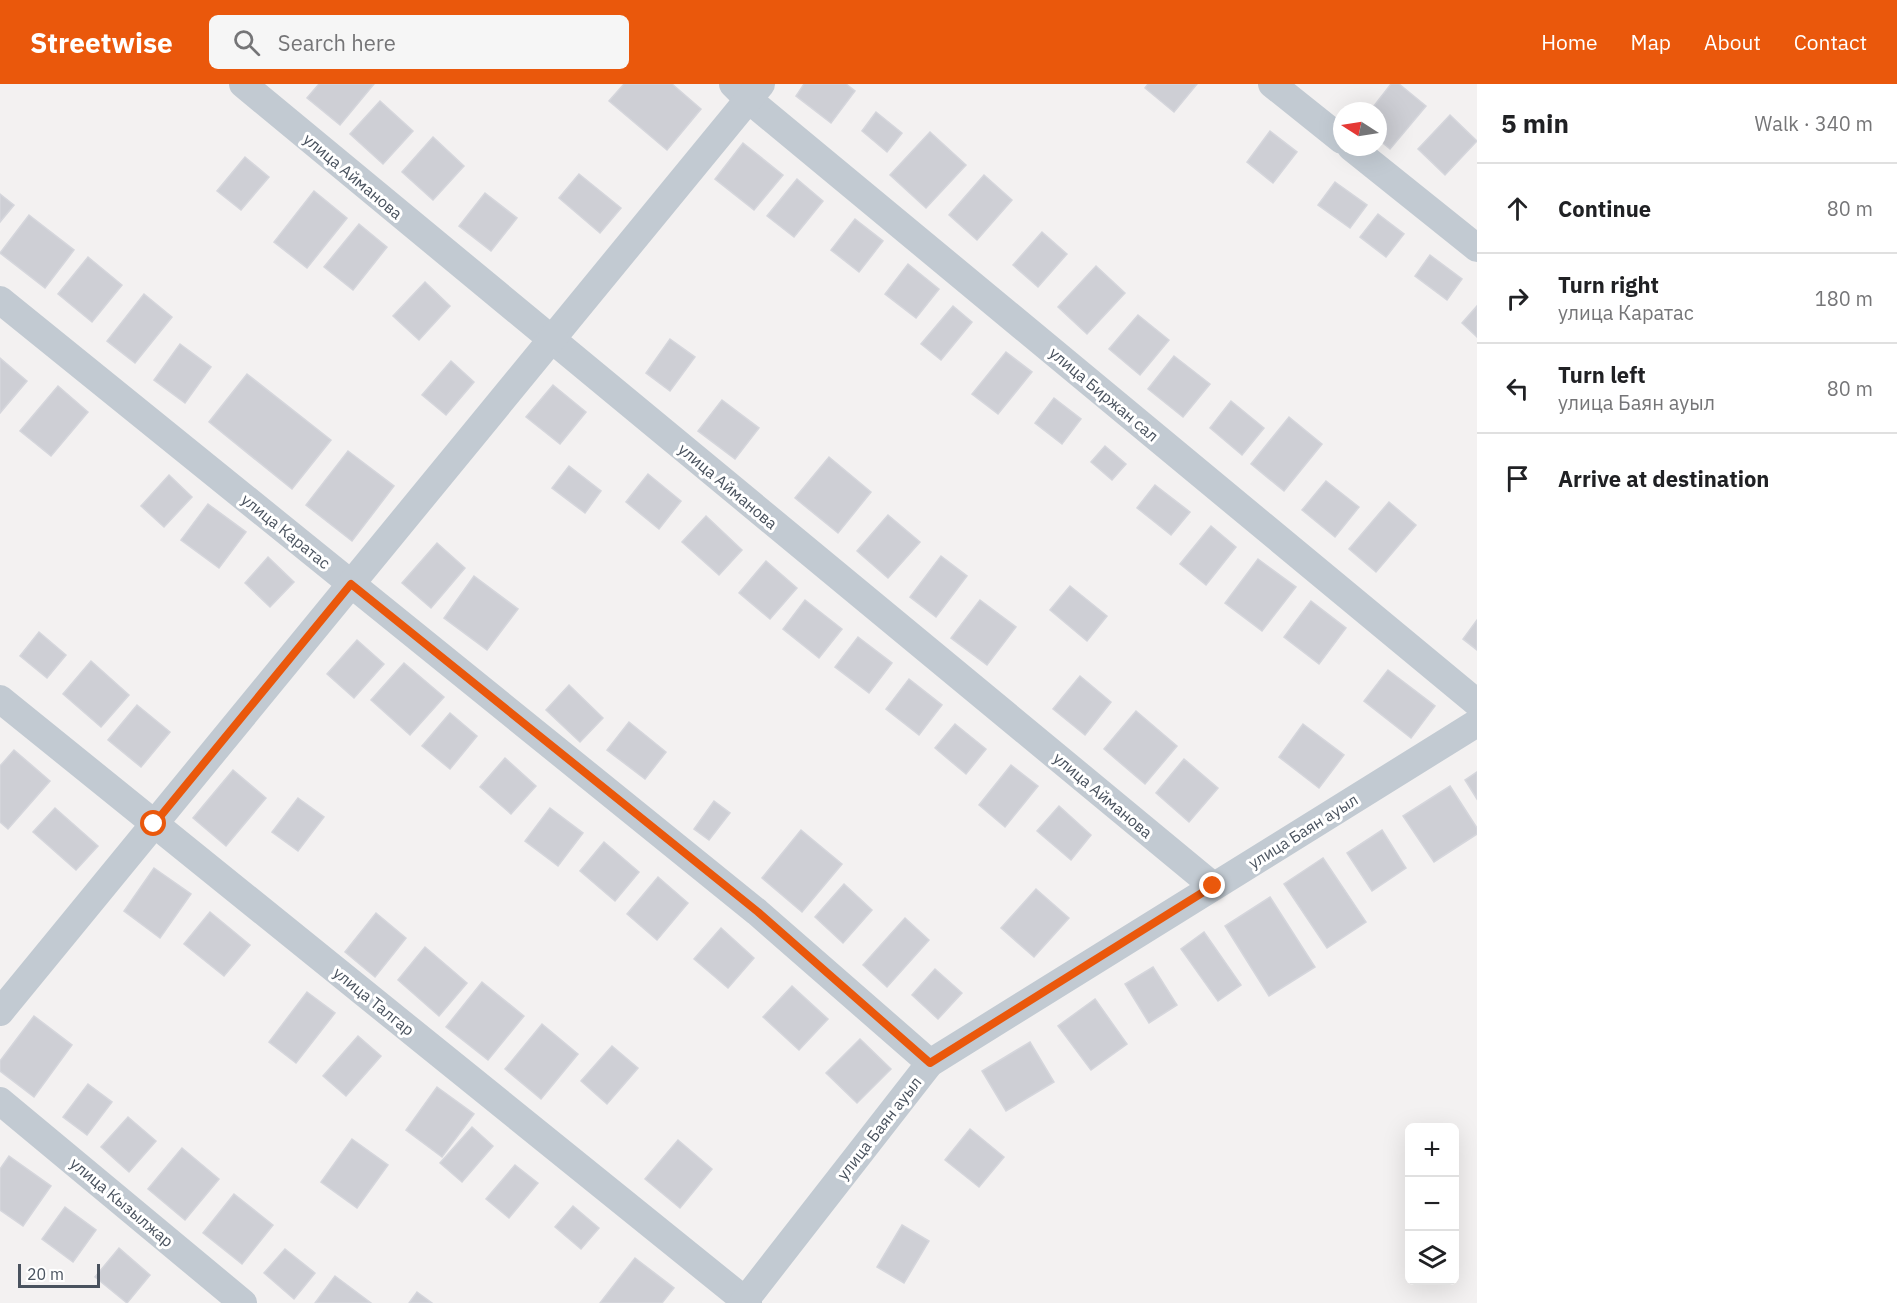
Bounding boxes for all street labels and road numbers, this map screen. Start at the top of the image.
street label: улица Айманова [299,129,407,224]
street label: улица Биржан сал [1045,342,1163,446]
street label: улица Айманова [674,439,782,534]
street label: улица Каратас [238,489,334,573]
street label: улица Айманова [1049,748,1157,843]
street label: улица Баян ауыл [1244,789,1362,873]
street label: улица Талгар [329,962,419,1040]
street label: улица Баян ауыл [832,1072,926,1184]
street label: улица Кызылжар [66,1153,178,1251]

